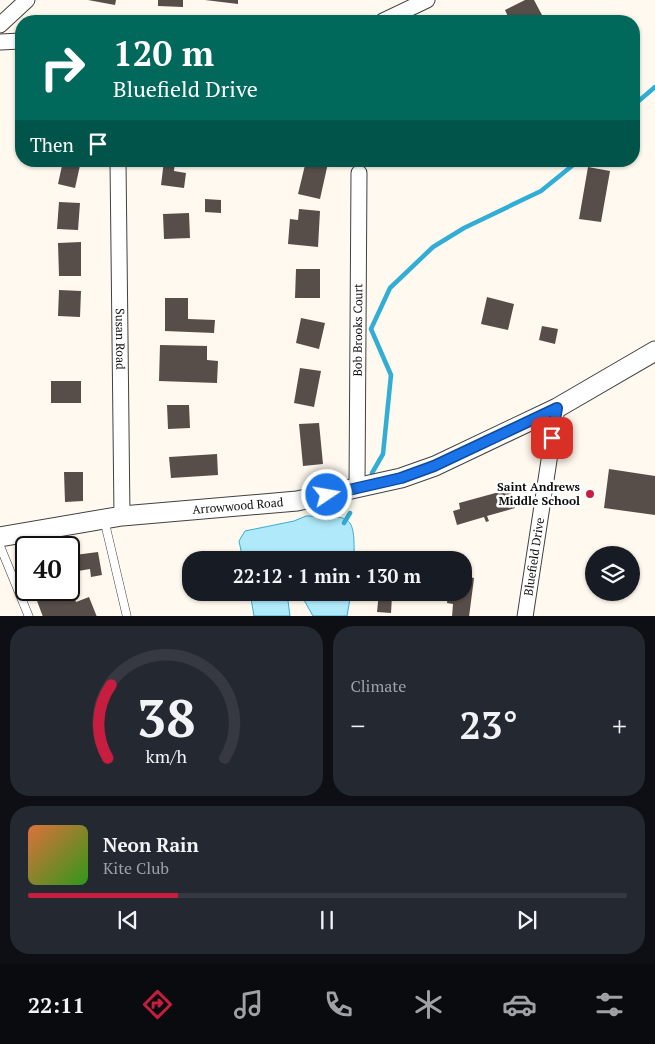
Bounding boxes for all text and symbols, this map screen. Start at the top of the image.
text: 120 m [113,30,214,76]
icon: right [30,35,95,100]
text: Bluefield Drive [113,74,258,103]
icon: arrive [84,130,112,158]
text: Then [30,132,74,157]
street label: Bob Brooks Court [350,283,365,377]
street label: Susan Road [113,308,128,370]
pin [531,417,573,459]
icon: arrive [538,424,566,452]
position arrow [300,468,352,520]
place label: Saint Andrews Middle School [497,479,581,508]
marker: Saint Andrews Middle School [584,488,596,500]
street label: Arrowwood Road [192,494,284,517]
street label: Bluefield Drive [520,516,547,597]
speed limit sign: 40 [15,536,80,601]
map controls [585,546,640,601]
button: layers [585,546,640,601]
text: 22:12 · 1 min · 130 m [233,563,421,588]
text: Climate [351,675,406,697]
text: 38 [137,683,196,752]
text: 23° [459,700,518,750]
text: − [351,707,365,744]
text: + [612,707,627,744]
text: km/h [146,744,187,768]
text: Neon Rain [103,832,199,857]
text: Kite Club [103,857,169,879]
icon: previous [114,906,142,934]
icon: pause [313,906,341,934]
icon: next [513,906,541,934]
icon: directions [140,987,175,1022]
icon: music [231,987,266,1022]
icon: phone [321,987,356,1022]
icon: climate [411,987,446,1022]
icon: car [502,987,537,1022]
icon: filters [592,987,627,1022]
text: 22:11 [28,990,85,1019]

